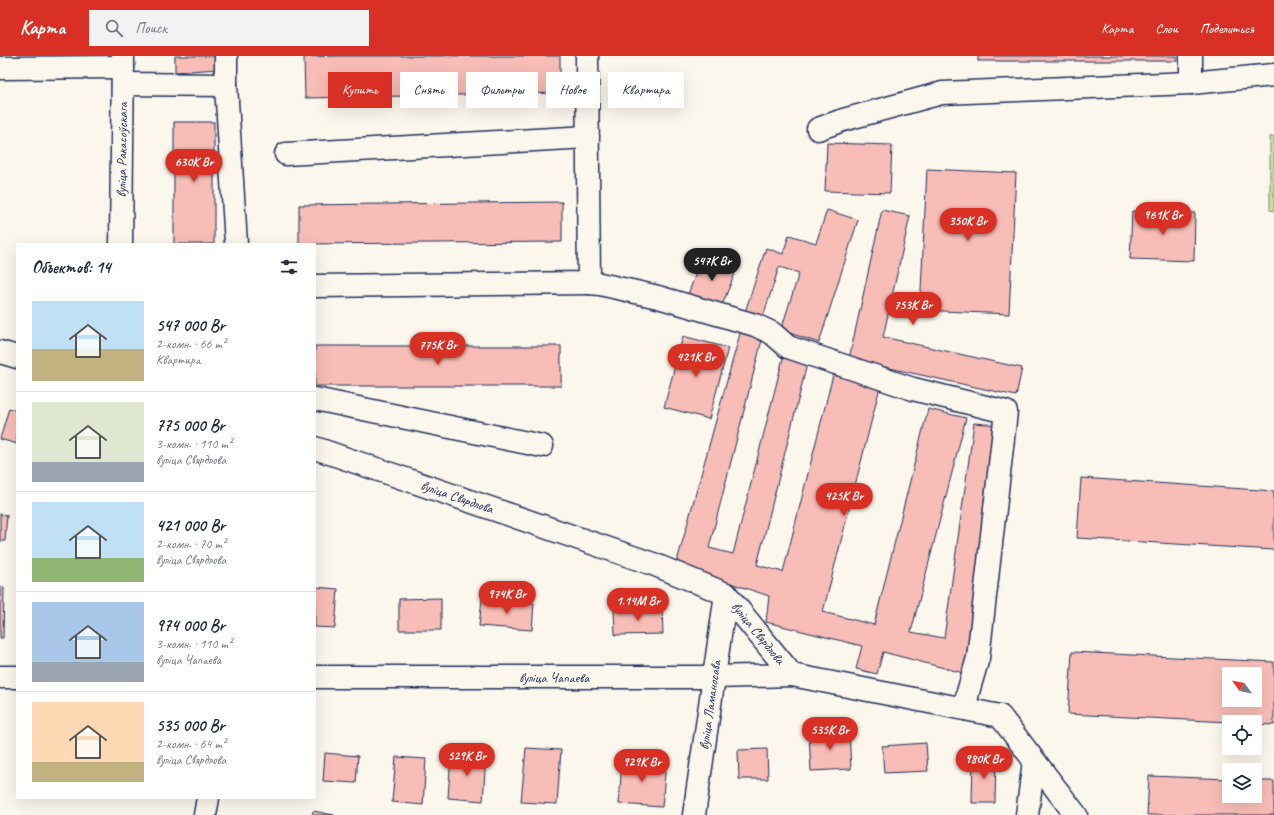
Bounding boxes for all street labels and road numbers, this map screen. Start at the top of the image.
street label: вуліца Ракасоўскага [113,101,131,198]
street label: вуліца Свярдлова [418,477,496,518]
street label: вуліца Свярдлова [728,598,789,668]
street label: вуліца Ламаносава [695,658,725,751]
street label: вуліца Чапаева [519,669,590,686]

